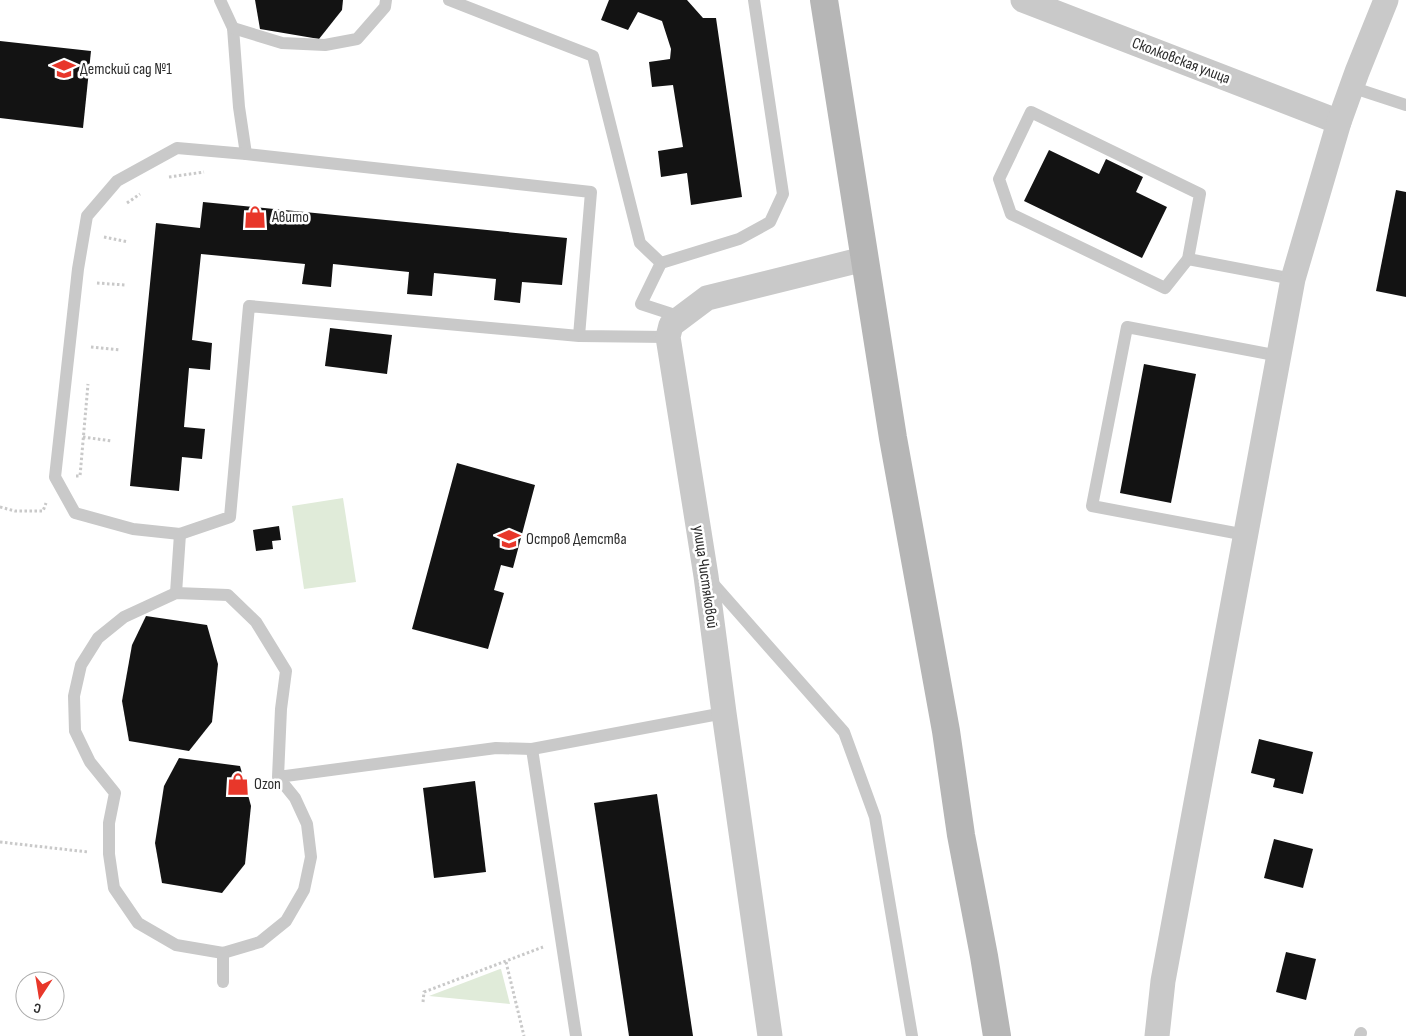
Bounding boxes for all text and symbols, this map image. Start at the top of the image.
street label: Сколковская улица [1129,34,1233,88]
school or university icon: Детский сад №1 [51,56,77,82]
place label: Детский сад №1 [80,60,172,79]
shop icon: Авито [242,204,268,230]
place label: Авито [271,208,309,227]
street label: улица Чистяковой [688,524,722,630]
school or university icon: Остров Детства [496,526,522,552]
place label: Остров Детства [526,530,627,549]
shop icon: Ozon [225,771,251,797]
place label: Ozon [254,775,281,794]
north arrow [15,971,65,1021]
text: С [32,999,43,1017]

